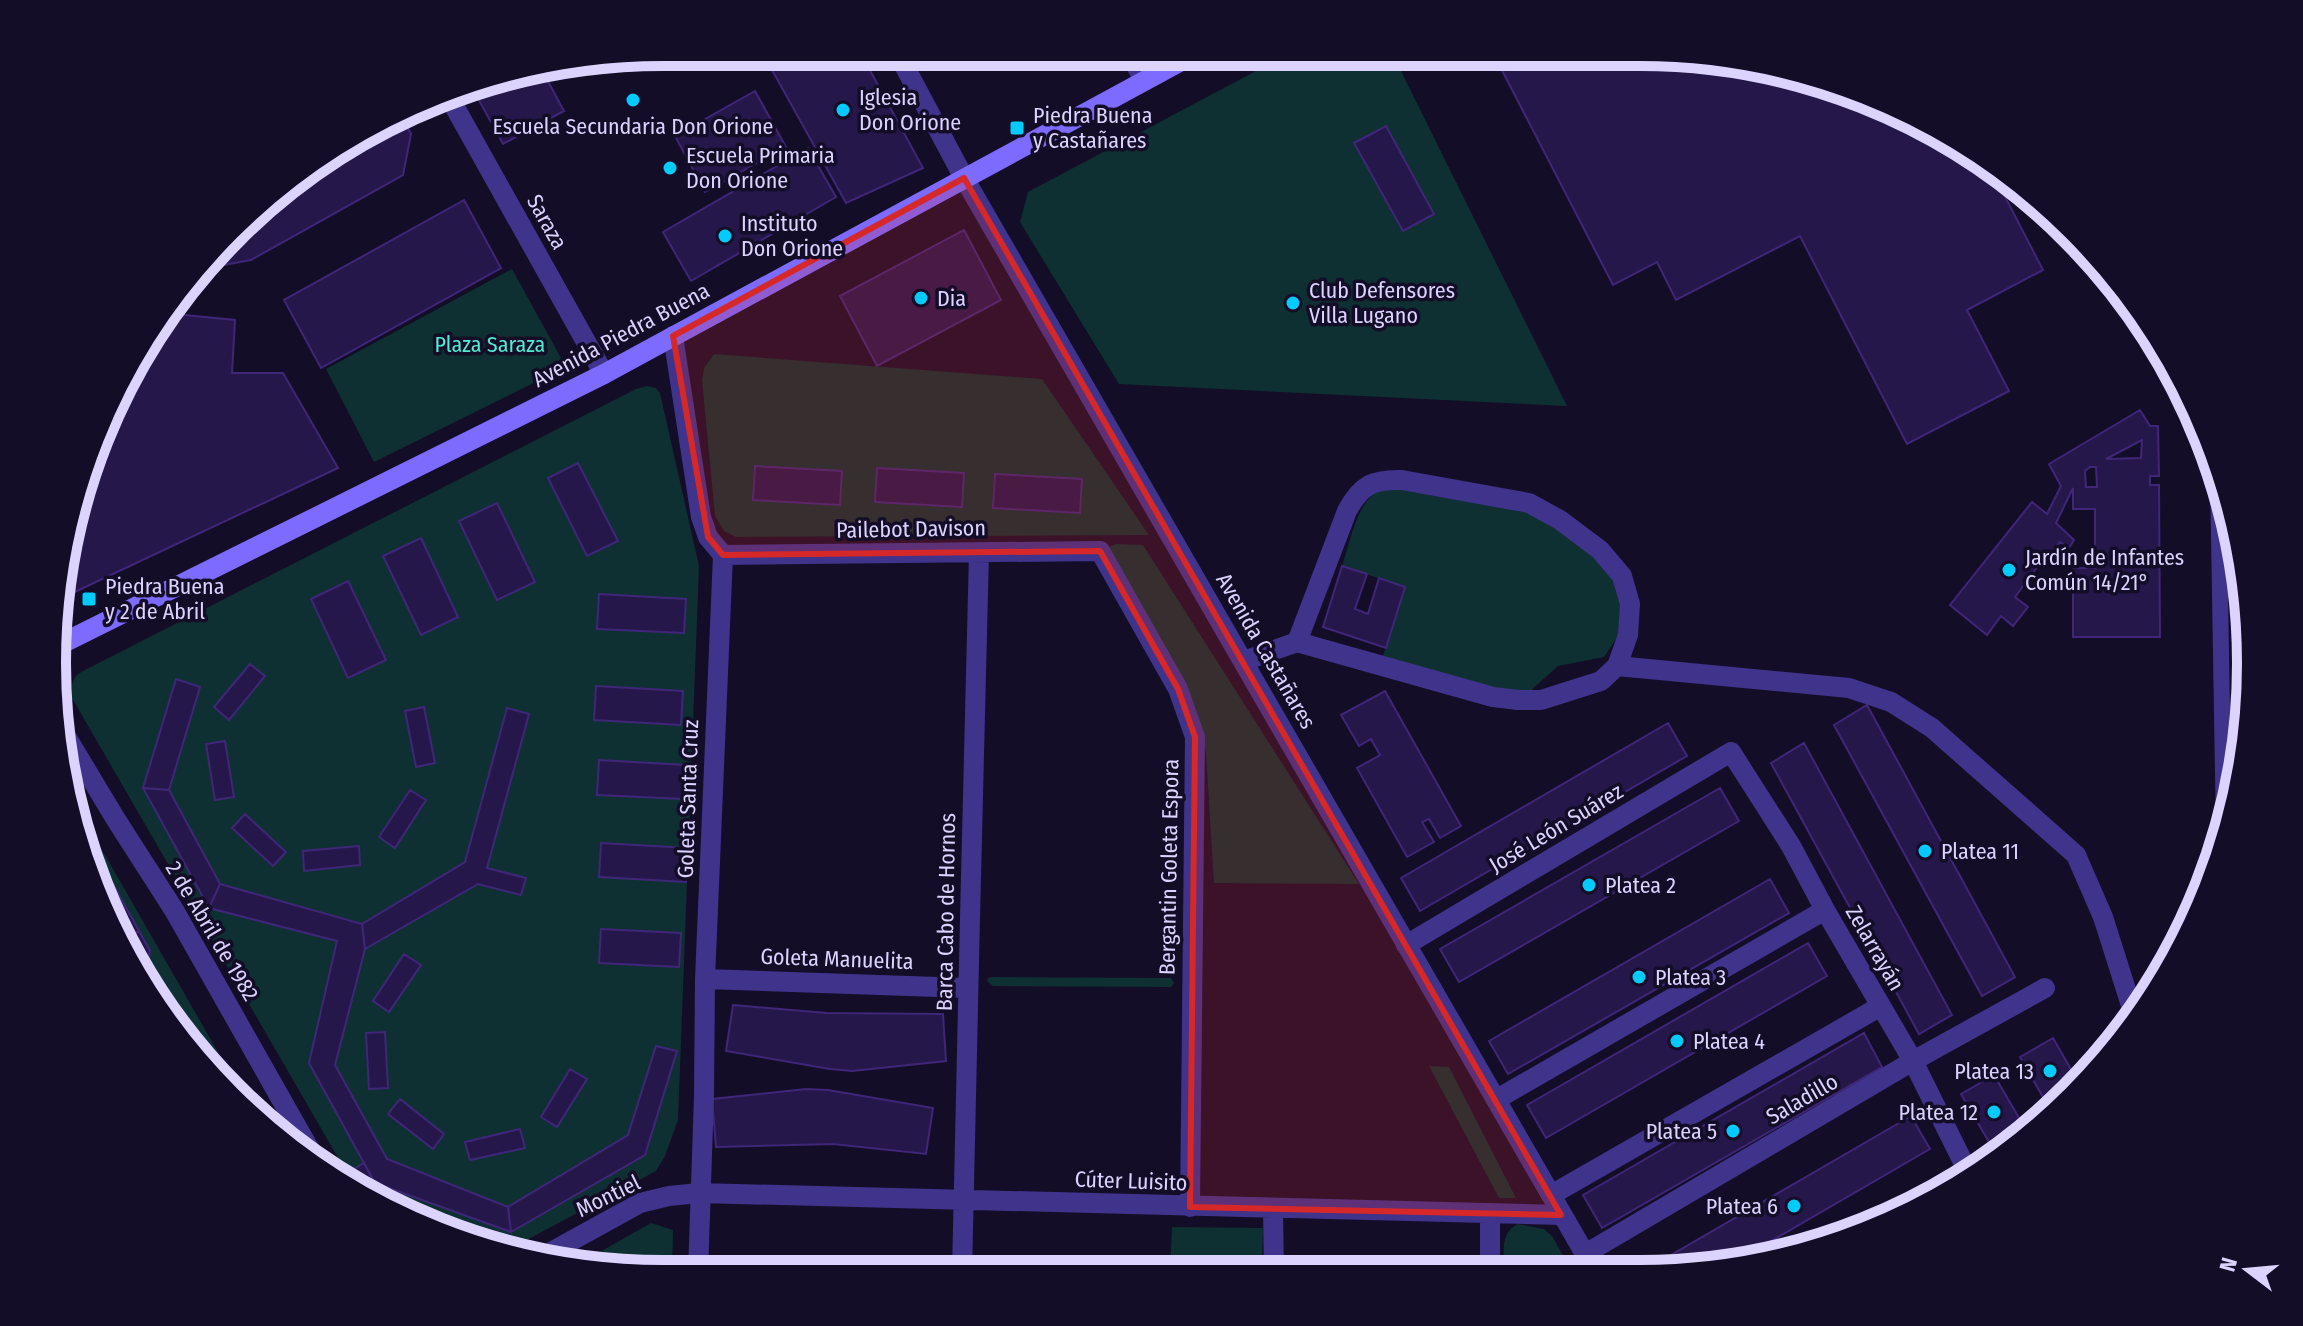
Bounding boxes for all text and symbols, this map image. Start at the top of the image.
place label: Iglesia Don Orione [859,84,961,136]
marker: Escuela Secundaria Don Orione [624,91,642,109]
marker: Iglesia Don Orione [834,101,852,119]
place label: Piedra Buena y Castañares [1033,102,1152,154]
place label: Escuela Secundaria Don Orione [493,113,773,140]
marker: Piedra Buena y Castañares [1008,119,1026,137]
place label: Escuela Primaria Don Orione [686,142,835,194]
marker: Escuela Primaria Don Orione [661,159,679,177]
street label: Saraza [521,190,573,254]
place label: Instituto Don Orione [741,210,843,262]
marker: Instituto Don Orione [716,227,734,245]
street label: Avenida Piedra Buena [528,277,714,393]
place label: Club Defensores Villa Lugano [1309,277,1455,329]
place label: Dia [937,285,966,312]
marker: Dia [912,289,930,307]
marker: Club Defensores Villa Lugano [1284,294,1302,312]
park label: Plaza Saraza [435,331,545,358]
street label: Pailebot Davison [836,514,986,544]
place label: Jardín de Infantes Común 14/21° [2025,544,2184,596]
marker: Jardín de Infantes Común 14/21° [2000,561,2018,579]
street label: Avenida Castañares [1210,568,1322,734]
place label: Piedra Buena y 2 de Abril [105,573,224,625]
marker: Piedra Buena y 2 de Abril [80,590,98,608]
street label: Goleta Santa Cruz [672,719,704,879]
street label: Bergantin Goleta Espora [1154,759,1184,975]
street label: José León Suárez [1484,777,1628,878]
street label: Barca Cabo de Hornos [931,813,961,1011]
place label: Platea 11 [1941,838,2019,865]
marker: Platea 11 [1916,842,1934,860]
street label: 2 de Abril de 1982 [160,856,264,1006]
place label: Platea 2 [1605,872,1676,899]
marker: Platea 2 [1580,876,1598,894]
street label: Zelarrayán [1840,900,1910,996]
street label: Goleta Manuelita [760,943,914,975]
place label: Platea 3 [1655,964,1726,991]
marker: Platea 3 [1630,968,1648,986]
place label: Platea 4 [1693,1028,1765,1055]
marker: Platea 4 [1668,1032,1686,1050]
place label: Platea 13 [1954,1058,2034,1085]
marker: Platea 13 [2041,1062,2059,1080]
street label: Saladillo [1761,1068,1843,1130]
place label: Platea 12 [1898,1099,1978,1126]
marker: Platea 12 [1985,1103,2003,1121]
place label: Platea 5 [1646,1118,1717,1145]
marker: Platea 5 [1724,1122,1742,1140]
street label: Cúter Luisito [1074,1166,1188,1196]
street label: Montiel [571,1169,645,1223]
place label: Platea 6 [1706,1193,1778,1220]
marker: Platea 6 [1785,1197,1803,1215]
north arrow [2207,1230,2287,1310]
text: N [2213,1255,2243,1275]

